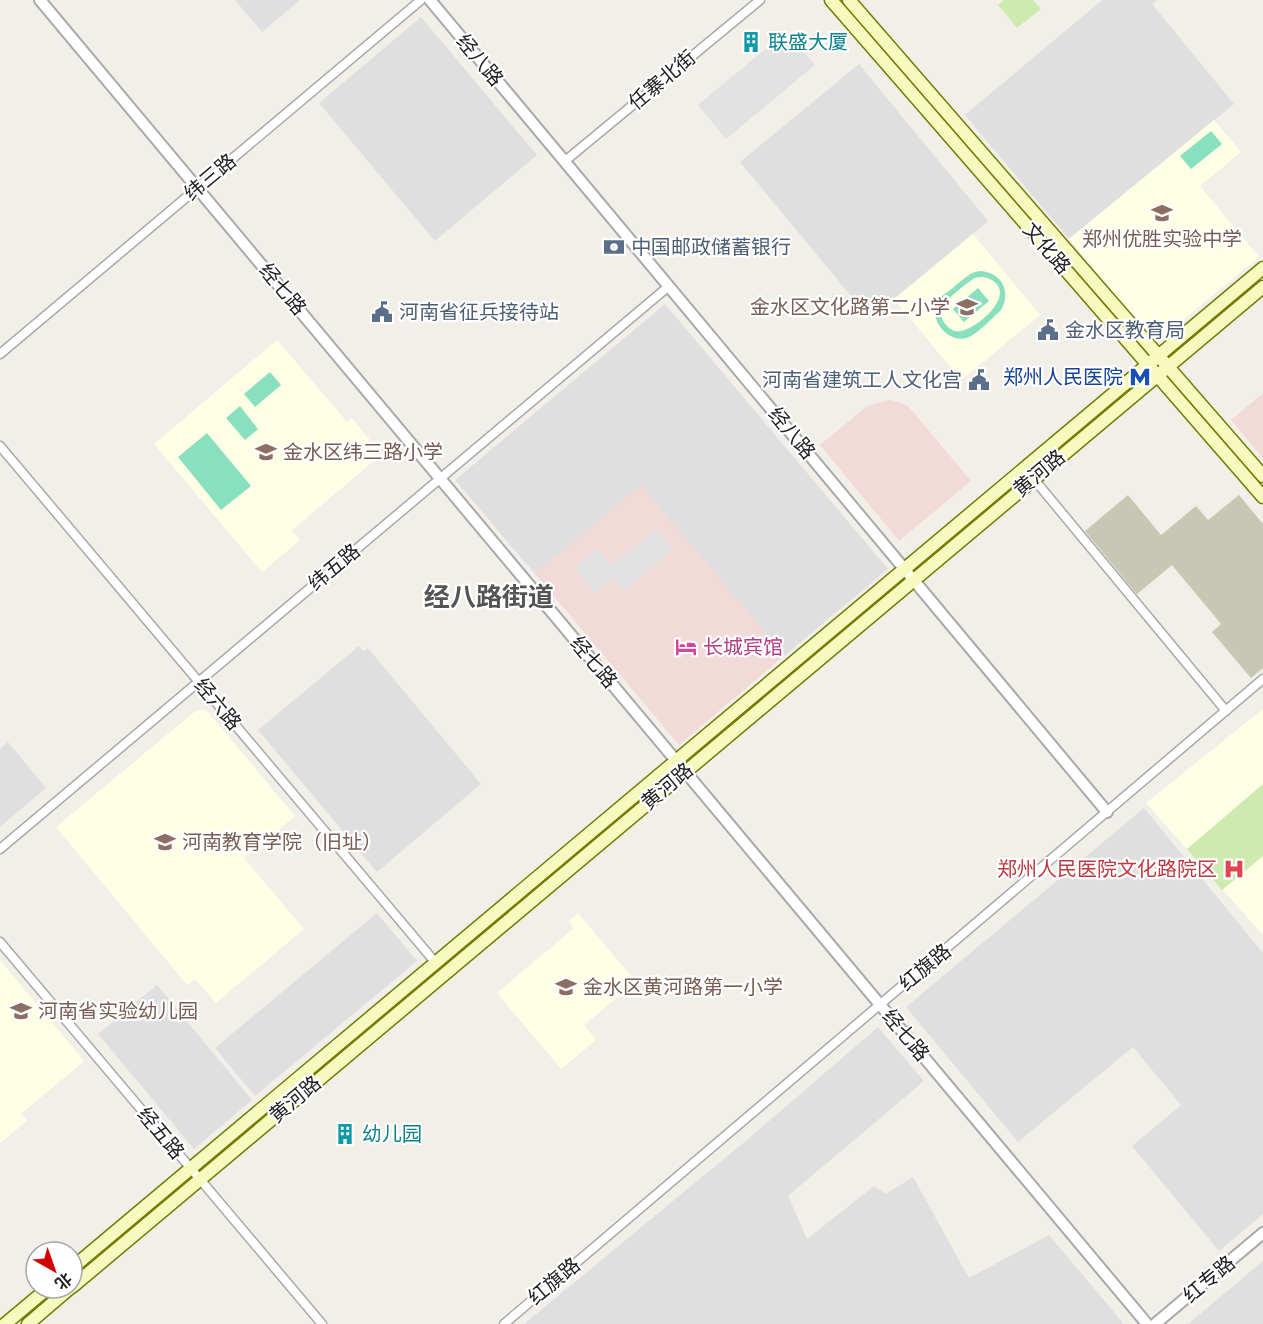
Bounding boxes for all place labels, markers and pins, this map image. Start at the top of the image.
building icon: 联盛大厦 [739,30,763,54]
place label: 联盛大厦 [768,31,848,53]
school or university icon: 郑州优胜实验中学 [1150,201,1174,225]
place label: 郑州优胜实验中学 [1082,228,1242,250]
bank icon: 中国邮政储蓄银行 [602,235,626,259]
place label: 中国邮政储蓄银行 [631,236,791,258]
school or university icon: 金水区文化路第二小学 [955,295,979,319]
place label: 金水区文化路第二小学 [750,296,950,318]
public building icon: 河南省征兵接待站 [370,300,394,324]
place label: 河南省征兵接待站 [399,301,559,323]
public building icon: 金水区教育局 [1036,318,1060,342]
place label: 金水区教育局 [1065,319,1185,341]
metro station icon: 郑州人民医院 [1128,365,1152,389]
place label: 郑州人民医院 [1003,366,1123,388]
public building icon: 河南省建筑工人文化宫 [967,368,991,392]
place label: 河南省建筑工人文化宫 [762,369,962,391]
school or university icon: 金水区纬三路小学 [254,440,278,464]
place label: 金水区纬三路小学 [283,441,443,463]
hotel icon: 长城宾馆 [674,635,698,659]
place label: 长城宾馆 [703,636,783,658]
school or university icon: 河南教育学院（旧址） [153,830,177,854]
place label: 河南教育学院（旧址） [182,831,382,853]
hospital icon: 郑州人民医院文化路院区 [1222,857,1246,881]
place label: 郑州人民医院文化路院区 [997,858,1217,880]
school or university icon: 金水区黄河路第一小学 [554,975,578,999]
place label: 金水区黄河路第一小学 [583,976,783,998]
school or university icon: 河南省实验幼儿园 [9,999,33,1023]
place label: 河南省实验幼儿园 [38,1000,198,1022]
building icon: 幼儿园 [333,1122,357,1146]
place label: 幼儿园 [362,1123,422,1145]

